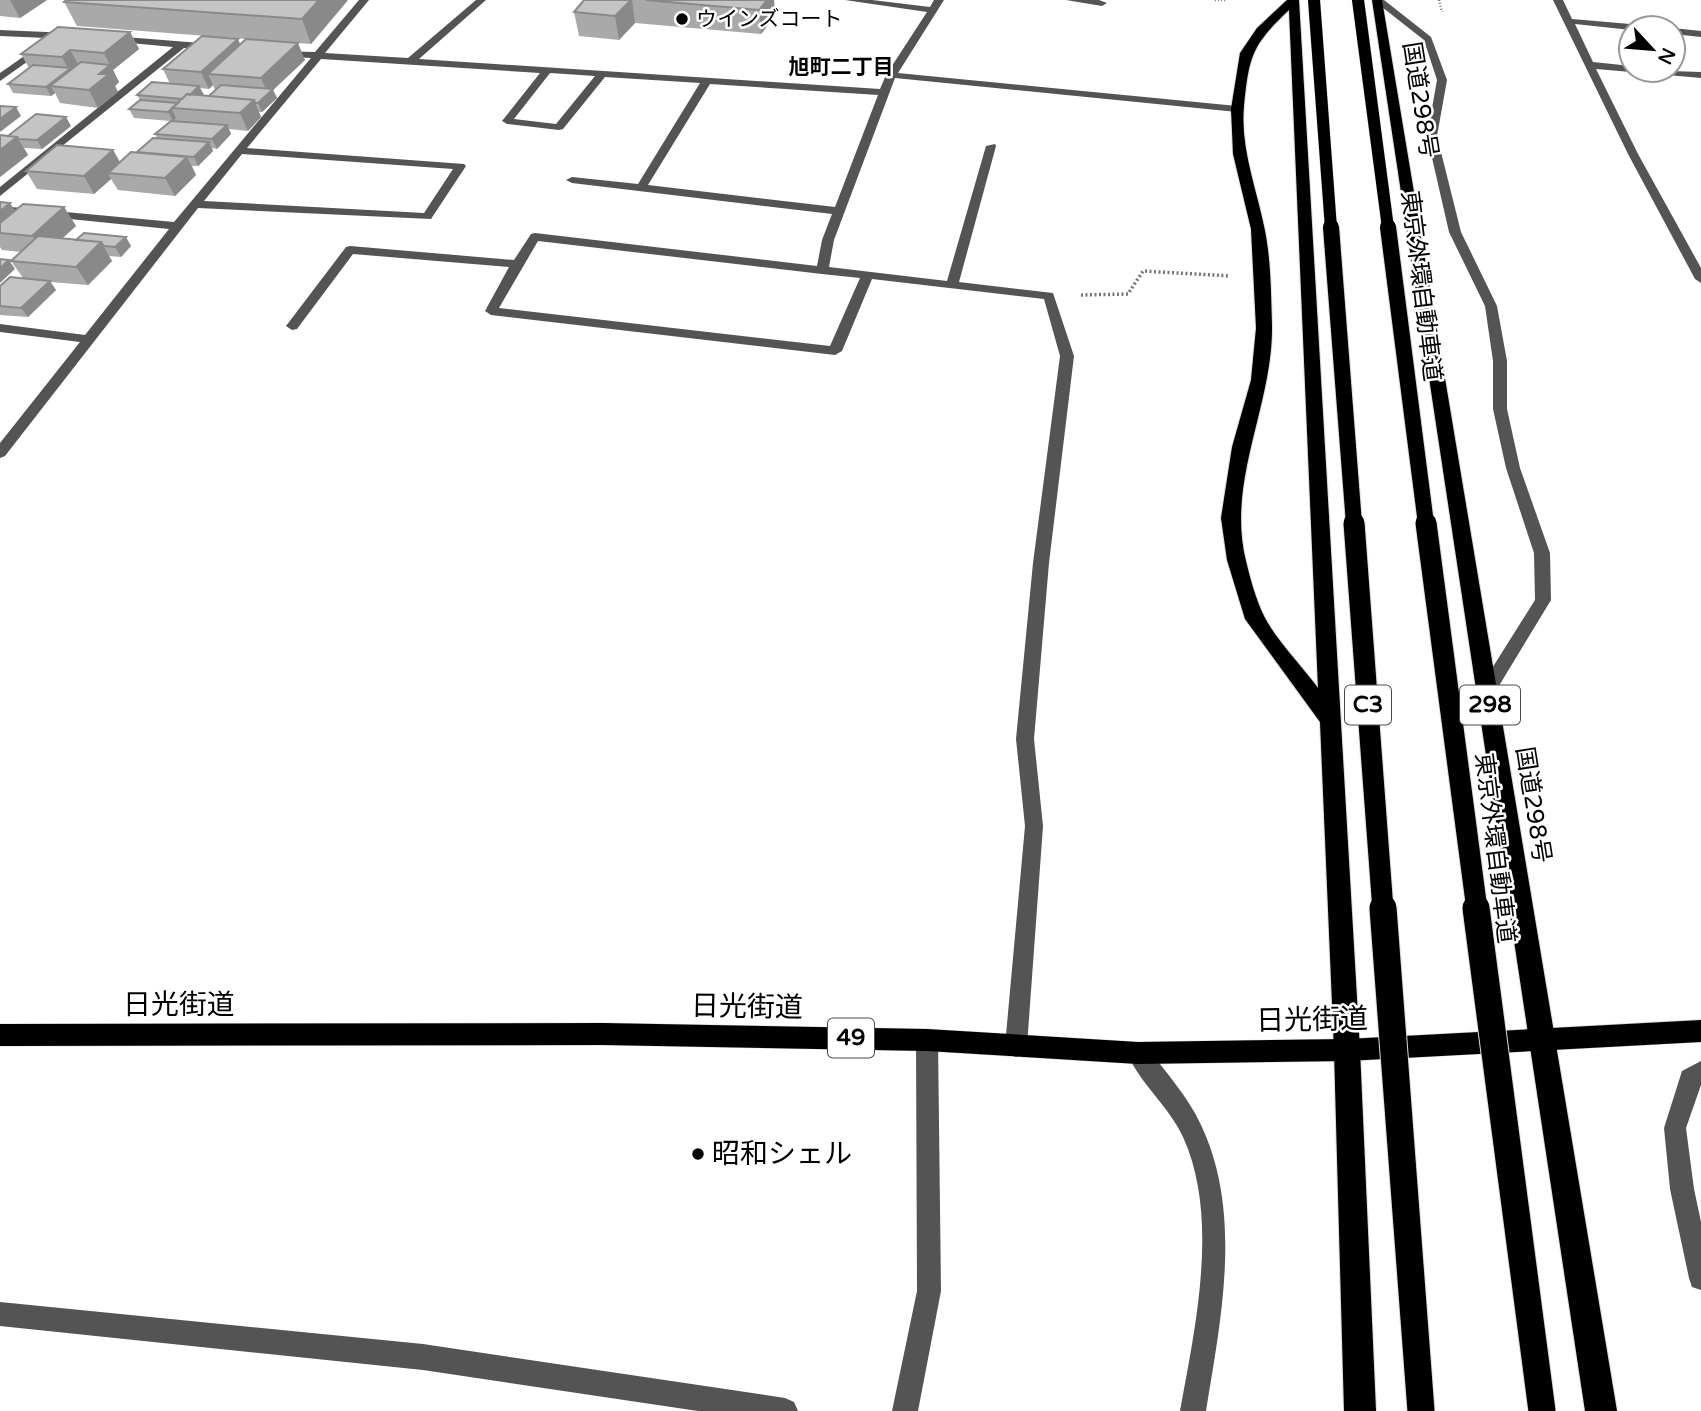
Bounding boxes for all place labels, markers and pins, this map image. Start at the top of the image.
place label: ウインズコート [696,7,843,32]
marker: ウインズコート [674,11,690,27]
place label: 昭和シェル [712,1137,852,1171]
marker: 昭和シェル [690,1146,706,1162]

